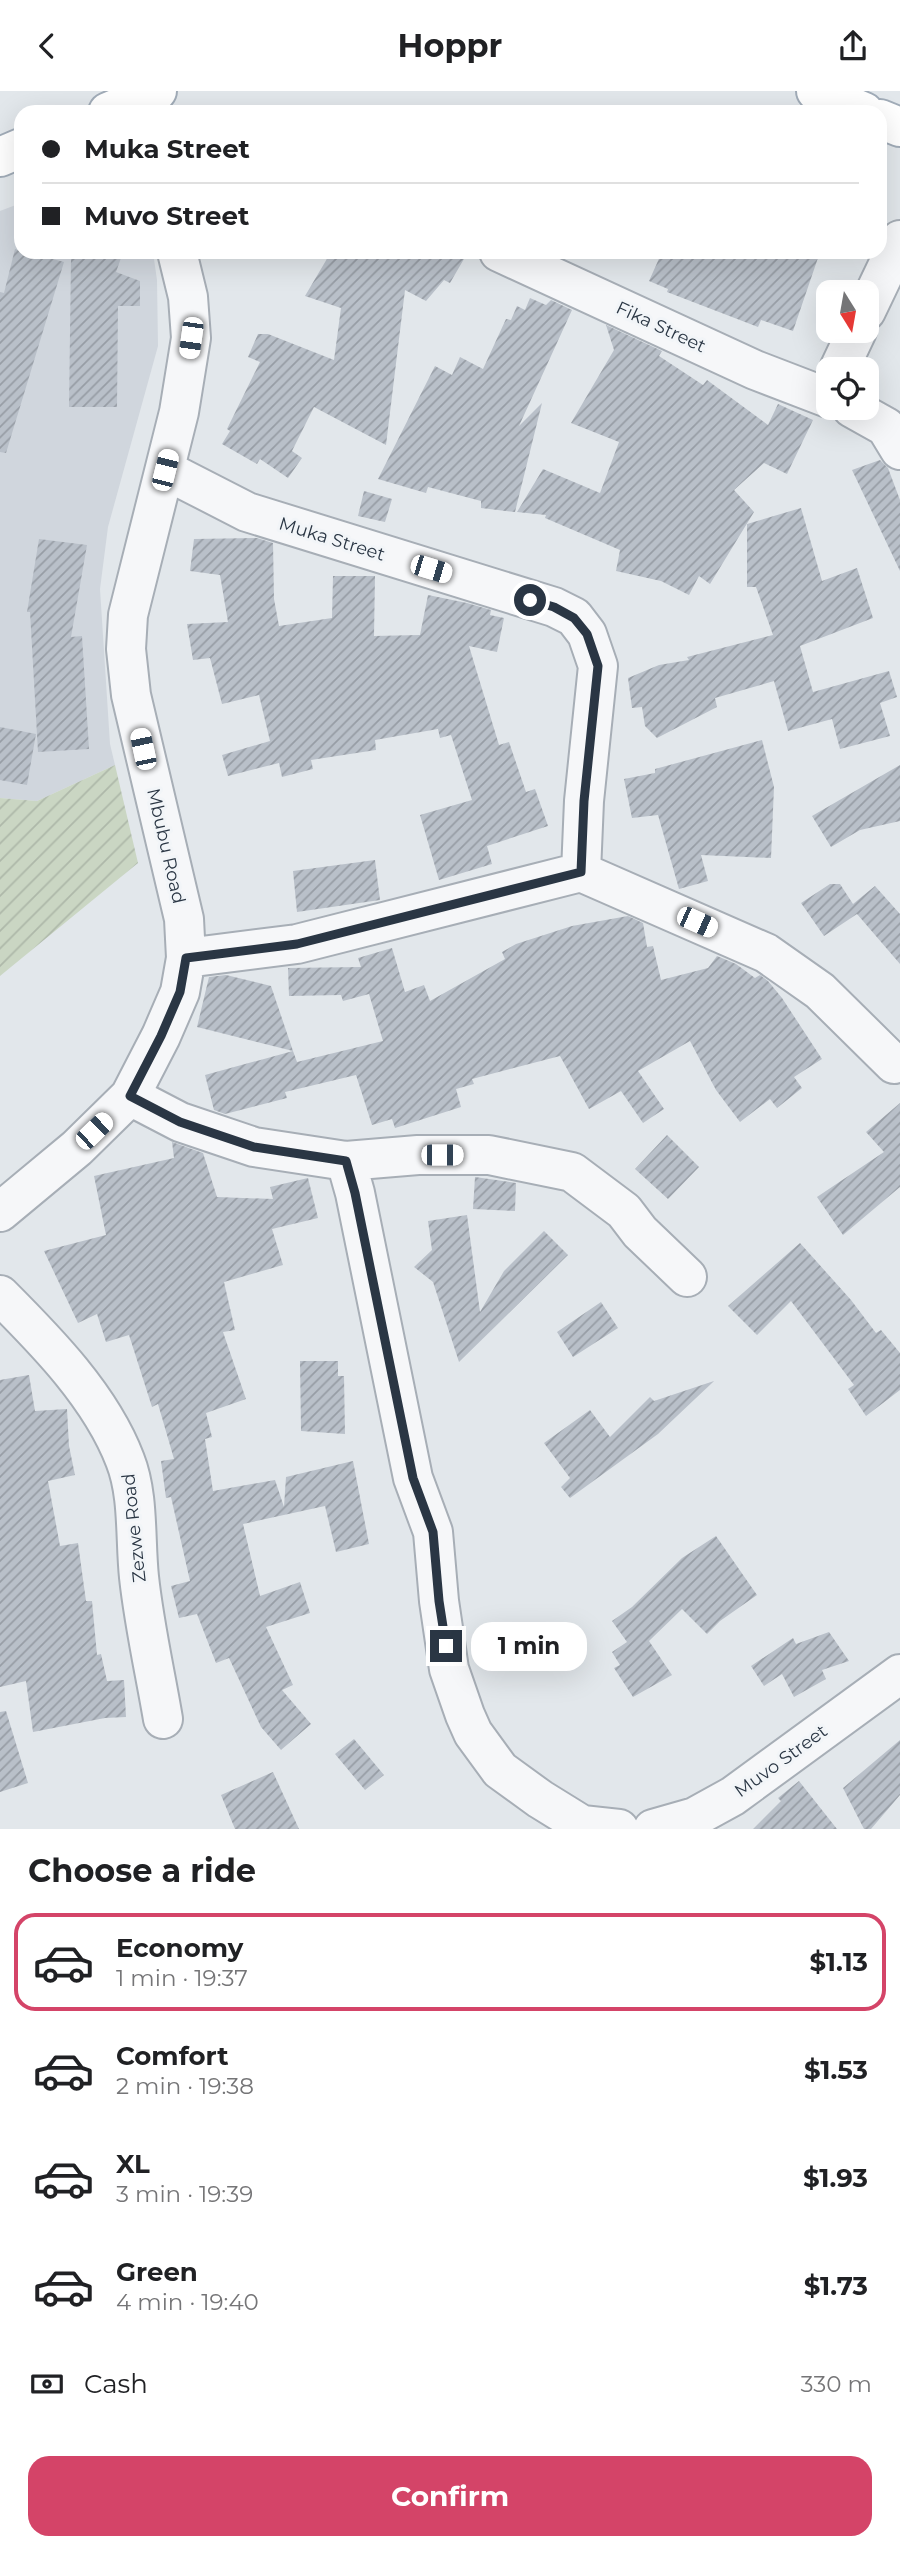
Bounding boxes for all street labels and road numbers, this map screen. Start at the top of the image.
street label: Fika Street [613,297,709,357]
street label: Muka Street [276,512,388,566]
street label: Mbubu Road [142,786,190,906]
street label: Zezwe Road [117,1472,151,1584]
street label: Muvo Street [730,1720,832,1802]

